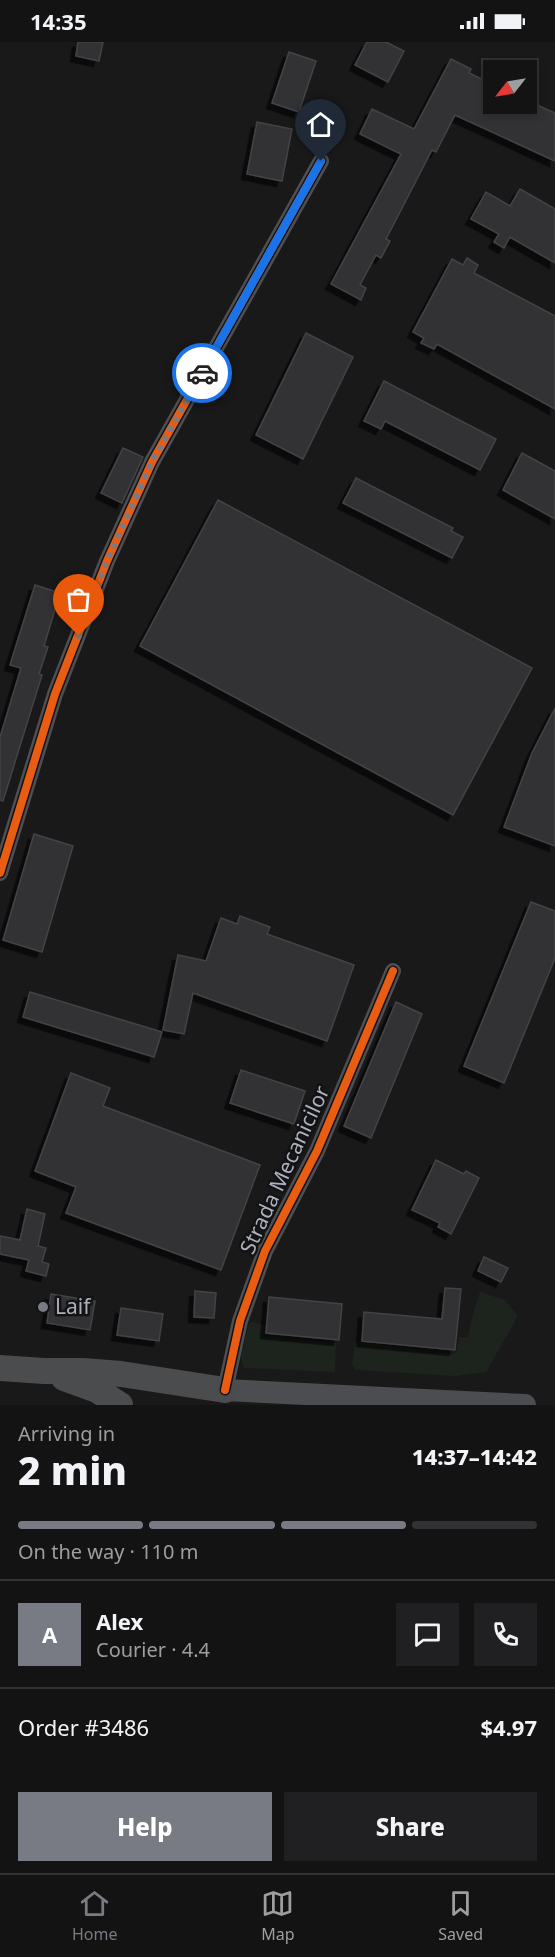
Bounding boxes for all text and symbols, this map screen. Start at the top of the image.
text: 14:35 [30,6,87,36]
north arrow [483,60,537,114]
map controls [483,60,537,114]
pin [295,99,346,161]
icon: home [304,108,337,141]
courier [172,343,232,403]
icon: car [186,357,219,390]
pin [53,574,104,636]
icon: bag [62,583,95,616]
street label: Strada Mecanicilor [233,1081,336,1258]
place label: Laif [55,1292,92,1320]
marker: Laif [36,1300,50,1314]
text: Arriving in [18,1420,115,1447]
text: 14:37–14:42 [412,1441,537,1471]
text: 2 min [18,1443,127,1496]
text: On the way · 110 m [18,1538,198,1565]
button: chat [396,1603,459,1666]
button: phone [474,1603,537,1666]
text: Alex [96,1606,143,1636]
text: A [42,1619,57,1649]
text: Courier · 4.4 [96,1636,210,1663]
text: Order #3486 [18,1712,149,1742]
text: $4.97 [480,1712,537,1742]
button: Help [18,1792,272,1861]
button: Share [284,1792,537,1861]
tab: Home [72,1887,117,1945]
tab: Map [261,1887,295,1945]
tab: Saved [438,1887,483,1945]

